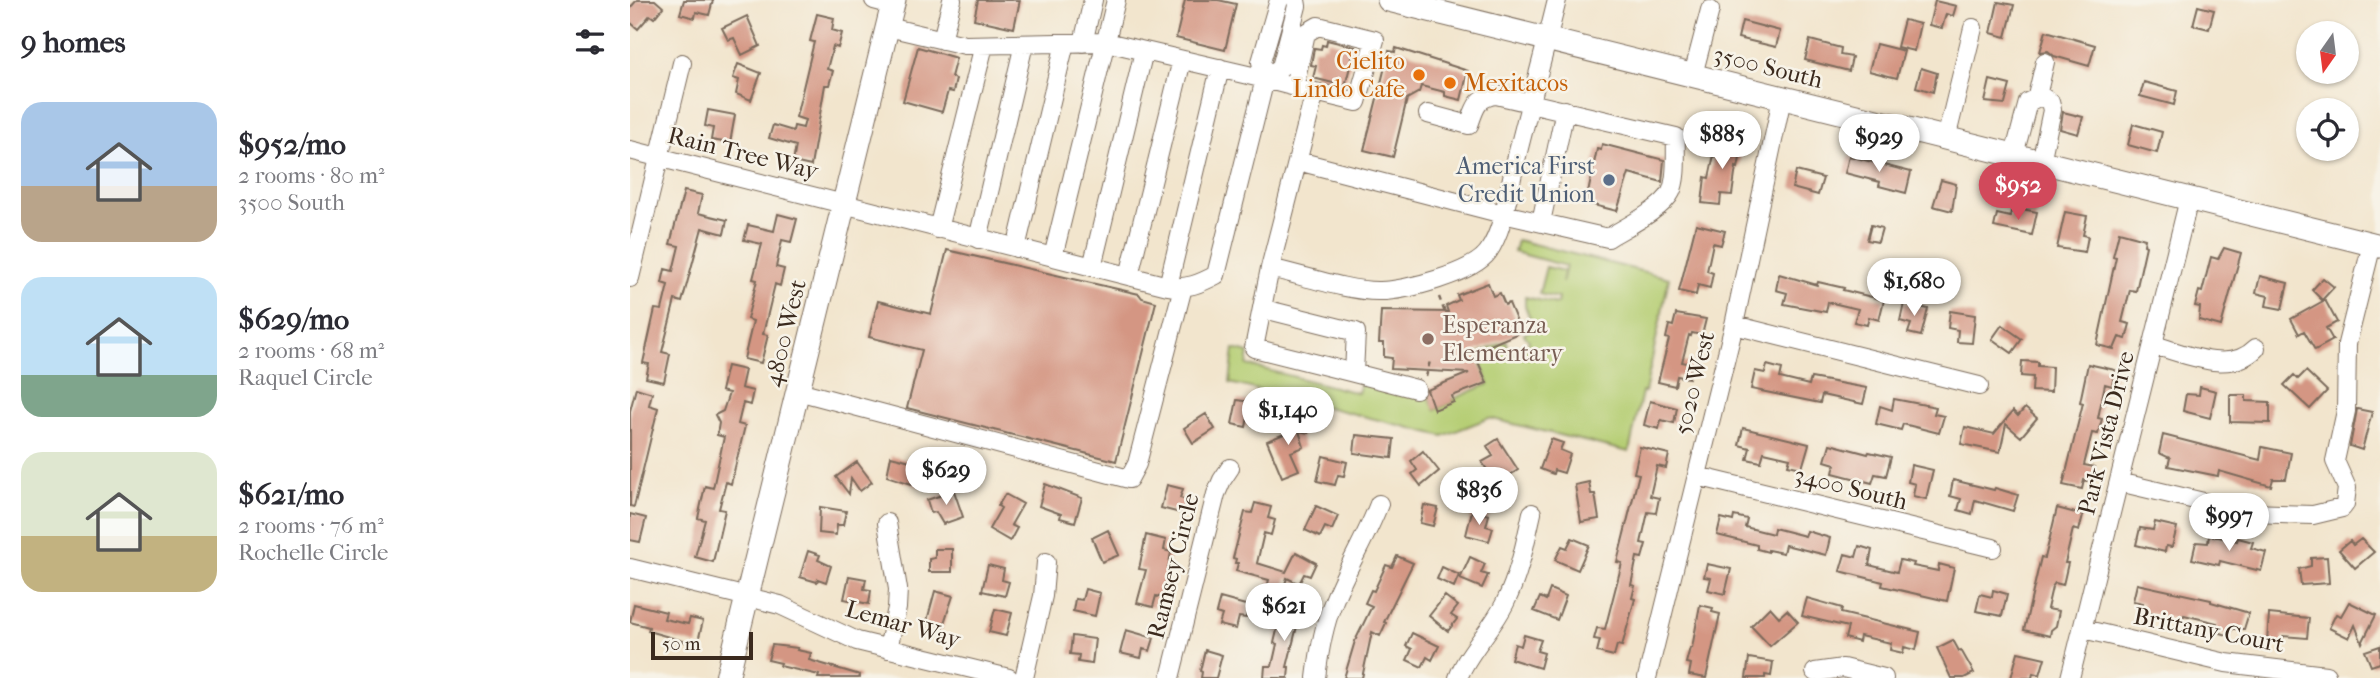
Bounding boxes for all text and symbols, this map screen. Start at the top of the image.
north arrow [2296,21,2359,84]
map controls [2296,21,2359,161]
icon: filters [571,23,609,61]
text: 9 homes [21,25,126,60]
street label: 3500 South [1710,40,1826,94]
place label: Cielito Lindo Cafe [1293,47,1405,103]
marker: Cielito Lindo Cafe [1411,67,1427,83]
place label: Mexitacos [1464,69,1568,97]
marker: Mexitacos [1442,75,1458,91]
button: locate [2296,98,2359,161]
pin: $885 [1681,111,1763,171]
pin: $929 [1838,114,1920,174]
text: $885 [1699,120,1745,147]
street label: Rain Tree Way [665,121,822,186]
text: $929 [1855,123,1903,150]
text: $952/mo [238,127,346,162]
icon: home [77,130,161,214]
place label: America First Credit Union [1455,152,1595,208]
text: 2 rooms · 80 m² [238,162,385,189]
pin: $952 [1977,162,2059,222]
text: $952 [1995,171,2041,198]
marker: America First Credit Union [1601,172,1617,188]
text: 3500 South [238,189,345,216]
pin: $1,680 [1857,258,1971,318]
text: $1,680 [1883,267,1945,294]
street label: 4800 West [758,276,812,389]
text: $629/mo [238,302,349,337]
icon: home [77,305,161,389]
place label: Esperanza Elementary [1442,311,1564,367]
street label: 5020 West [1668,328,1720,438]
marker: Esperanza Elementary [1420,331,1436,347]
text: 2 rooms · 68 m² [238,337,384,364]
street label: Park Vista Drive [2072,348,2140,518]
text: Raquel Circle [238,364,373,391]
pin: $1,140 [1231,388,1345,447]
text: $1,140 [1258,396,1318,423]
pin: $629 [905,448,987,507]
text: $629 [922,456,971,483]
street label: 3400 South [1792,460,1911,516]
pin: $836 [1438,468,1520,527]
text: $836 [1456,476,1502,503]
text: $621/mo [238,477,344,512]
icon: home [77,480,161,564]
street label: Ramsey Circle [1141,490,1205,642]
pin: $997 [2188,494,2270,553]
text: $997 [2205,502,2253,529]
text: 2 rooms · 76 m² [238,512,384,539]
text: Rochelle Circle [238,539,388,566]
pin: $621 [1243,584,1325,643]
text: $621 [1261,592,1307,619]
street label: Lemar Way [842,594,965,654]
street label: Brittany Court [2131,602,2287,658]
scale bar [651,629,752,661]
text: 50 m [662,633,701,655]

